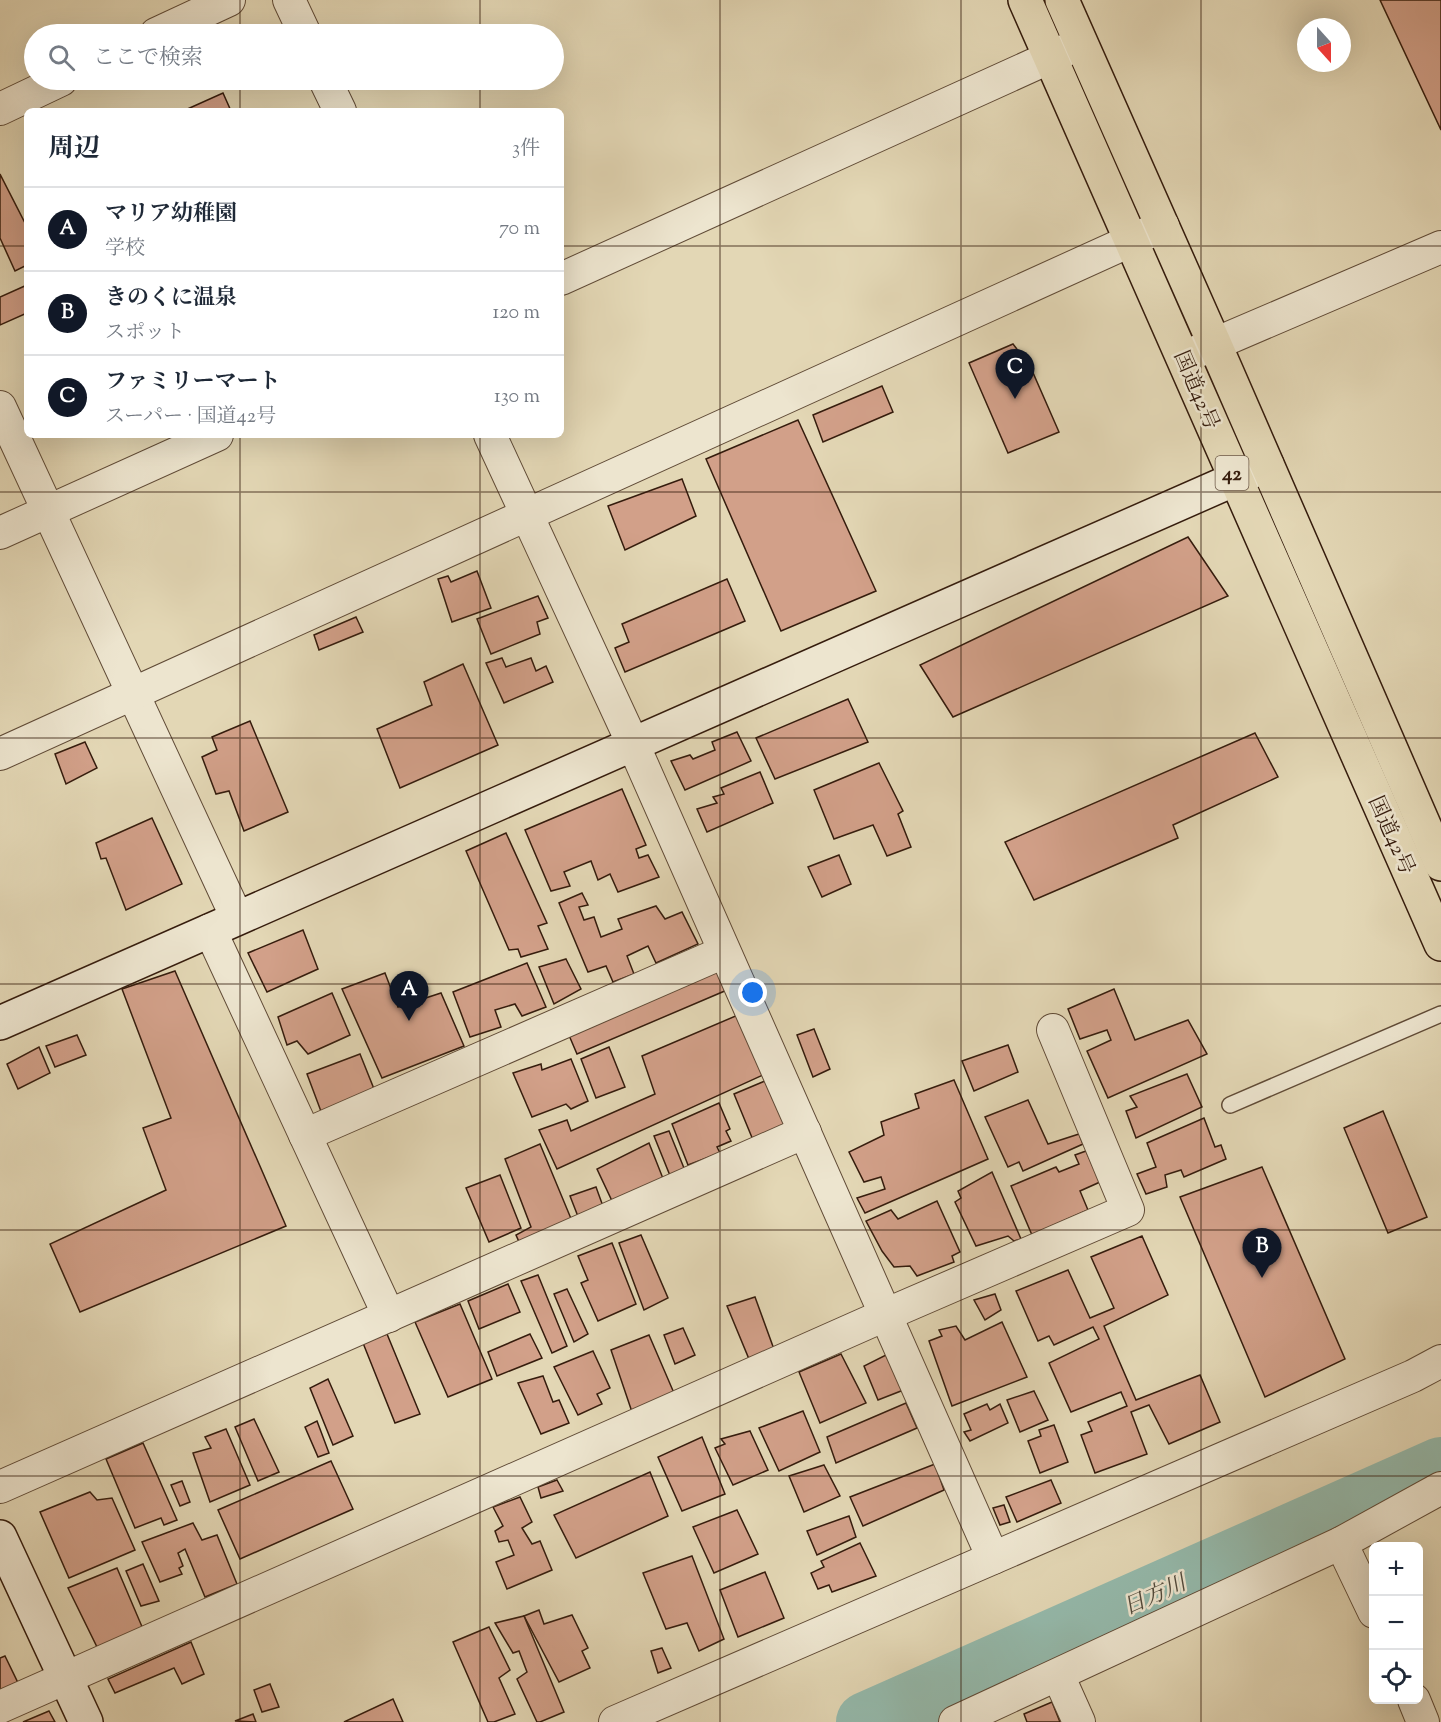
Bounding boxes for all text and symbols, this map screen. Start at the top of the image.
north arrow [1297,18,1351,72]
search box [24,24,564,90]
icon: search [45,41,78,74]
text: ここで検索 [93,43,203,75]
text: 周辺 [48,131,100,168]
text: 3件 [512,135,540,164]
text: マリア幼稚園 [105,199,237,231]
text: A [59,215,76,244]
text: 70 m [499,215,540,244]
text: 学校 [105,235,145,264]
text: きのくに温泉 [105,283,237,315]
text: B [61,299,74,328]
text: 120 m [492,299,540,328]
text: スポット [105,319,185,348]
street label: 国道42号 [1165,347,1225,435]
pin: C [996,350,1034,399]
text: ファミリーマート [105,367,281,399]
text: C [59,383,76,412]
text: 130 m [494,383,540,412]
text: スーパー · 国道42号 [105,403,276,432]
road number: 42 [1216,456,1248,490]
street label: 国道42号 [1360,792,1421,880]
pin: A [390,972,428,1021]
your location [738,978,767,1007]
pin: B [1242,1228,1282,1278]
map controls [1369,1542,1423,1704]
button: + [1369,1542,1423,1596]
water label: 日方川 [1119,1568,1194,1625]
button: − [1369,1596,1423,1650]
button: locate [1369,1650,1423,1704]

